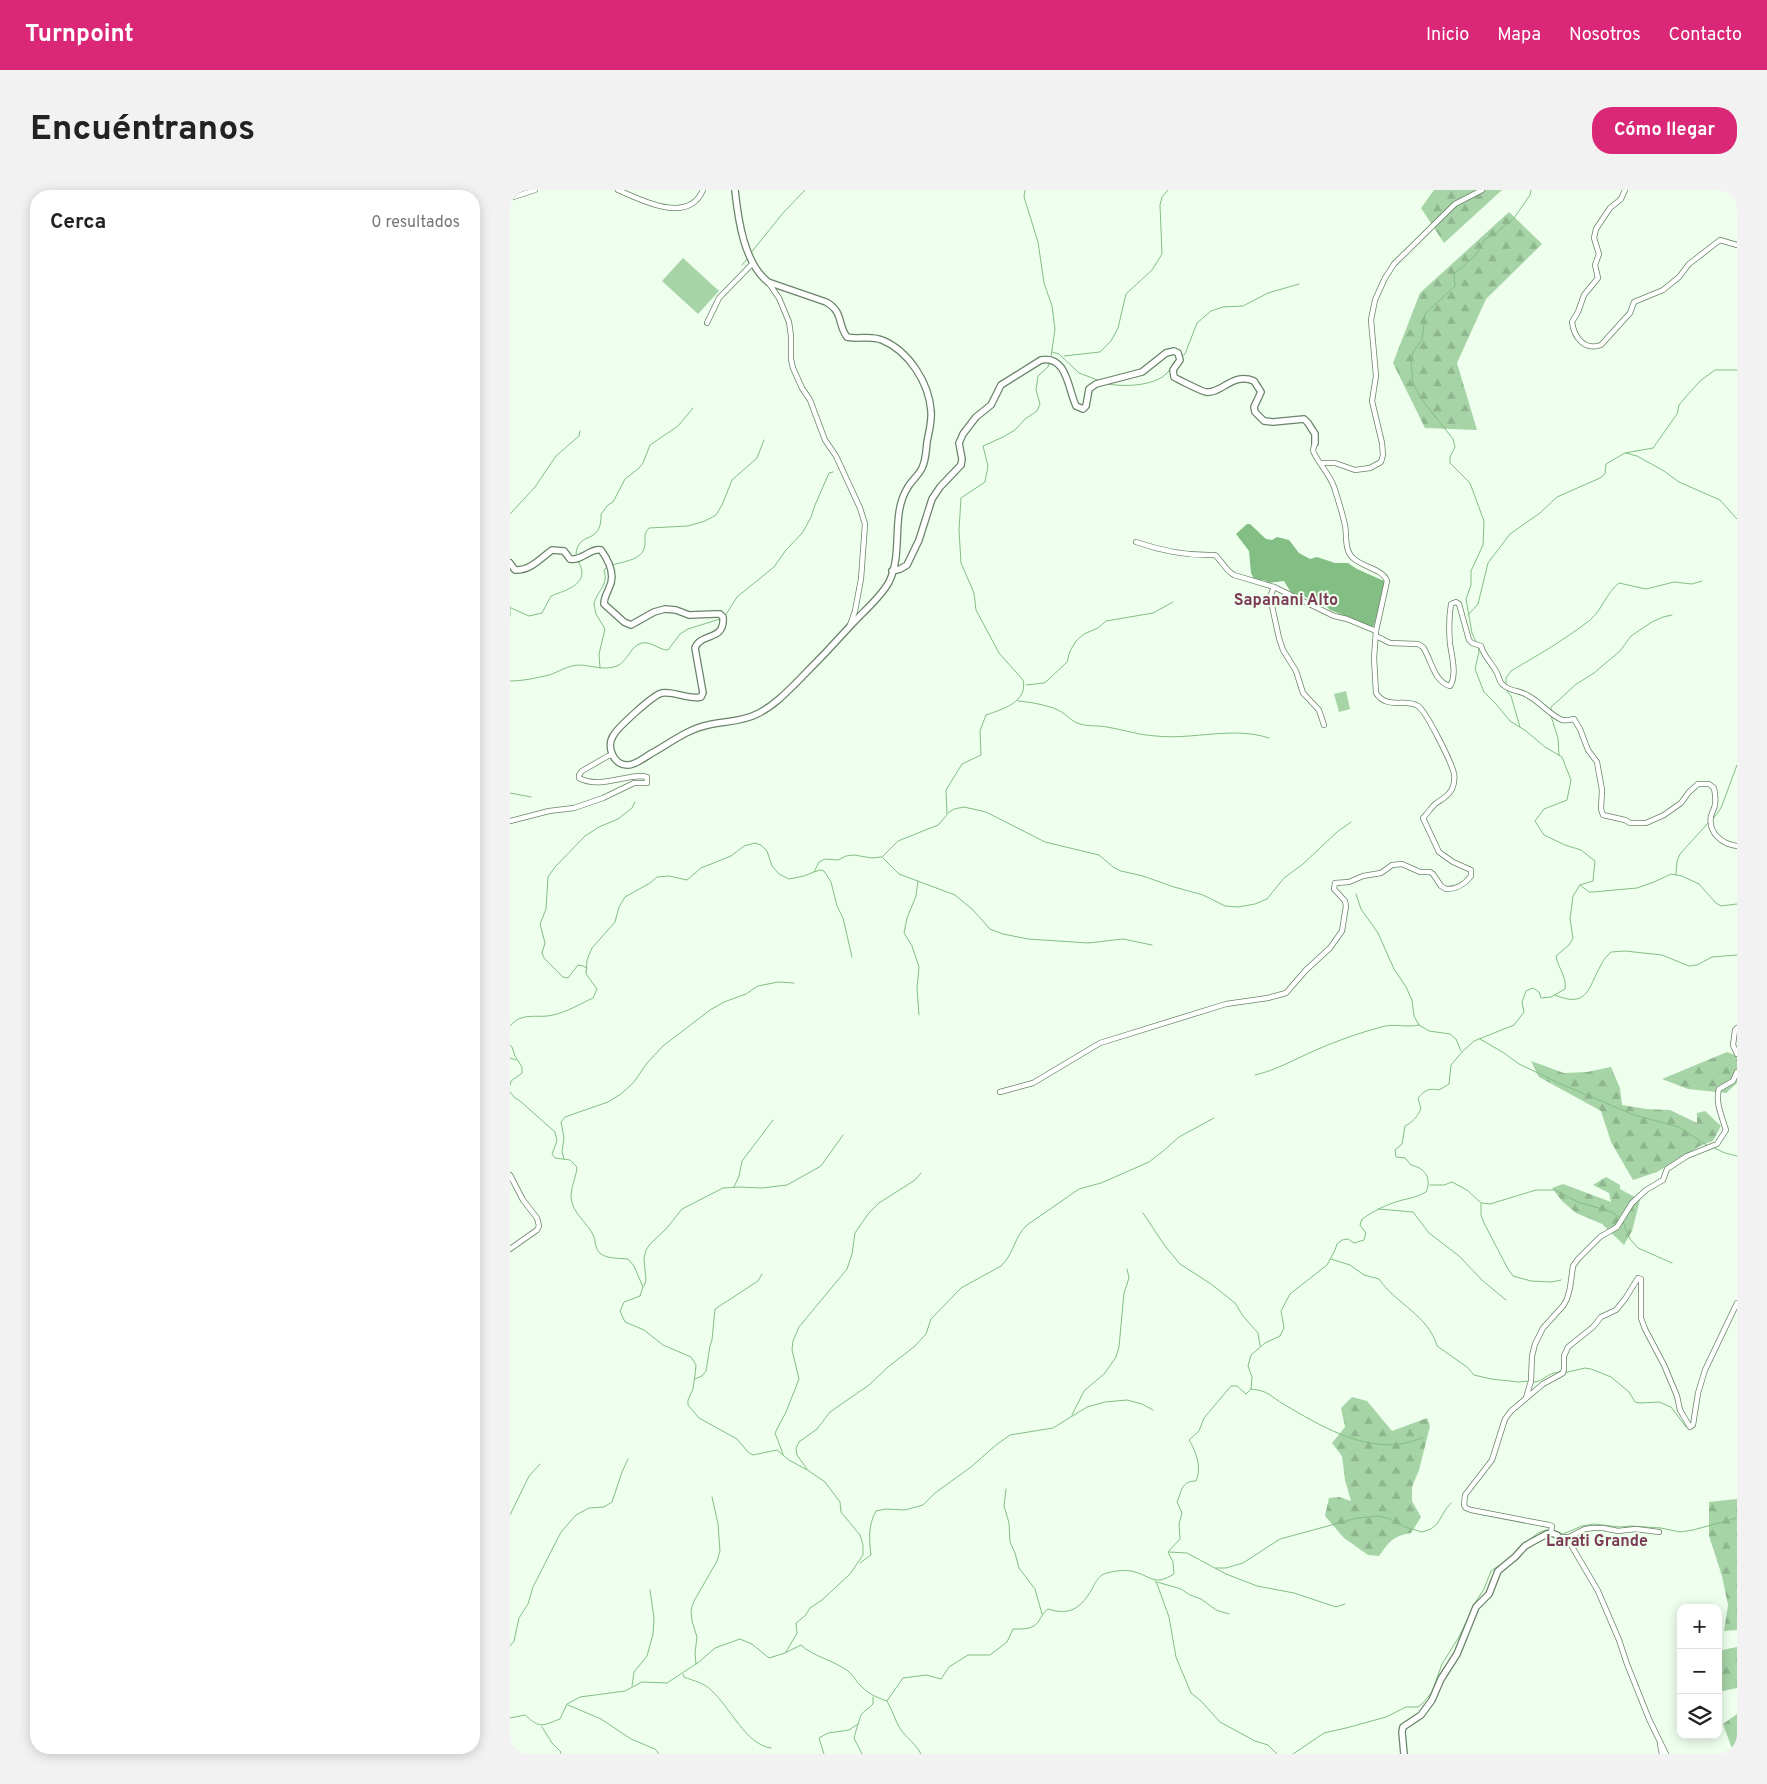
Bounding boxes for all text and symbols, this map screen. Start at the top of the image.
text: Turnpoint [25,20,134,50]
text: Inicio [1426,24,1469,47]
text: Mapa [1497,24,1541,47]
text: Nosotros [1569,24,1641,47]
text: Contacto [1669,24,1742,47]
button: Cómo llegar [1592,107,1737,154]
text: Encuéntranos [30,108,255,152]
text: Cerca [50,209,106,236]
text: 0 resultados [371,213,460,233]
district label: Sapanani Alto [1234,591,1338,611]
district label: Larati Grande [1546,1532,1648,1552]
map controls [1677,1604,1722,1739]
button: + [1677,1604,1722,1649]
button: − [1677,1649,1722,1694]
button: layers [1677,1694,1722,1739]

